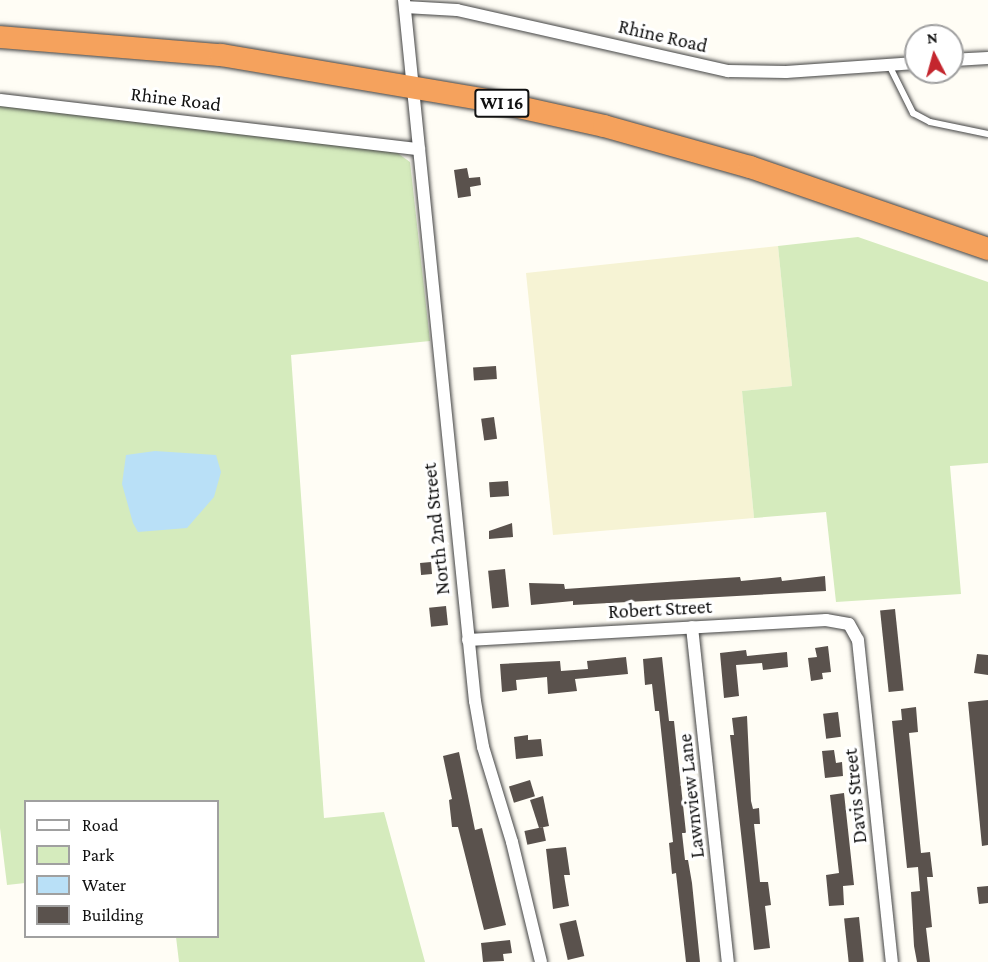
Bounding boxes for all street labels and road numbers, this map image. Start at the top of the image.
street label: Rhine Road [616,14,710,58]
street label: Rhine Road [129,82,223,116]
road number: WI 16 [474,88,530,118]
street label: North 2nd Street [417,462,455,596]
street label: Robert Street [607,594,713,624]
street label: Lawnview Lane [673,733,709,859]
street label: Davis Street [838,747,872,845]

